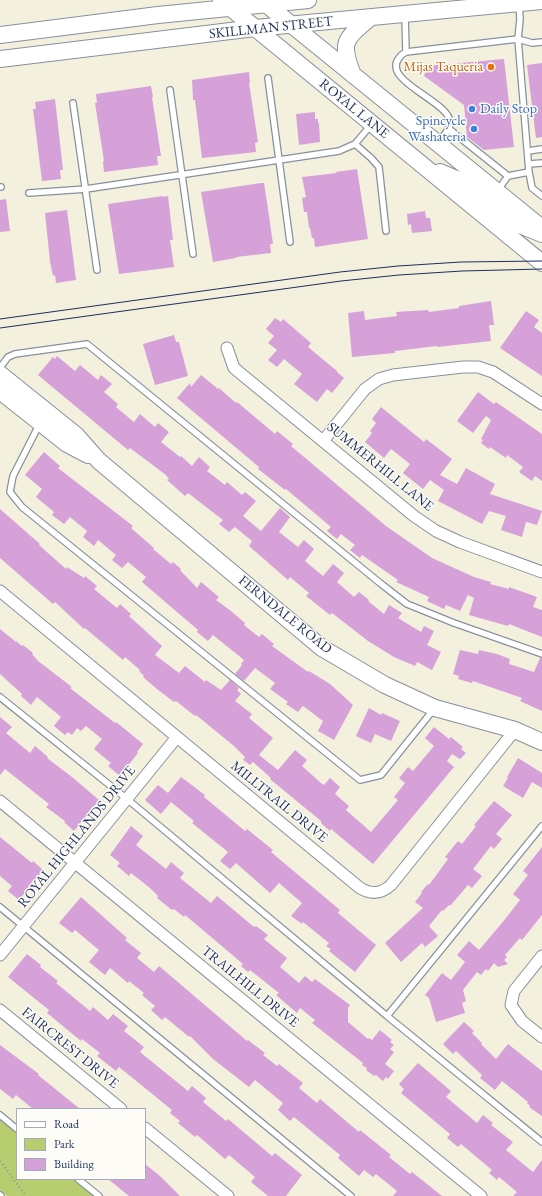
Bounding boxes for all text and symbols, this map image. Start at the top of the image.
street label: SKILLMAN STREET [208,13,334,43]
place label: Mijas Taqueria [404,59,483,75]
marker: Mijas Taqueria [486,62,496,72]
street label: ROYAL LANE [316,76,392,142]
place label: Daily Stop [480,101,537,117]
marker: Daily Stop [467,104,477,114]
place label: Spincycle Washateria [408,113,466,146]
marker: Spincycle Washateria [469,124,479,134]
street label: SUMMERHILL LANE [323,419,437,515]
street label: FERNDALE ROAD [235,572,335,658]
street label: MILLTRAIL DRIVE [227,758,331,846]
street label: ROYAL HIGHLANDS DRIVE [15,763,139,911]
street label: TRAILHILL DRIVE [198,943,302,1031]
street label: FAIRCREST DRIVE [18,1004,122,1092]
legend [16,1108,146,1180]
text: Road [54,1116,79,1132]
text: Park [54,1136,74,1152]
text: Building [54,1156,94,1172]

